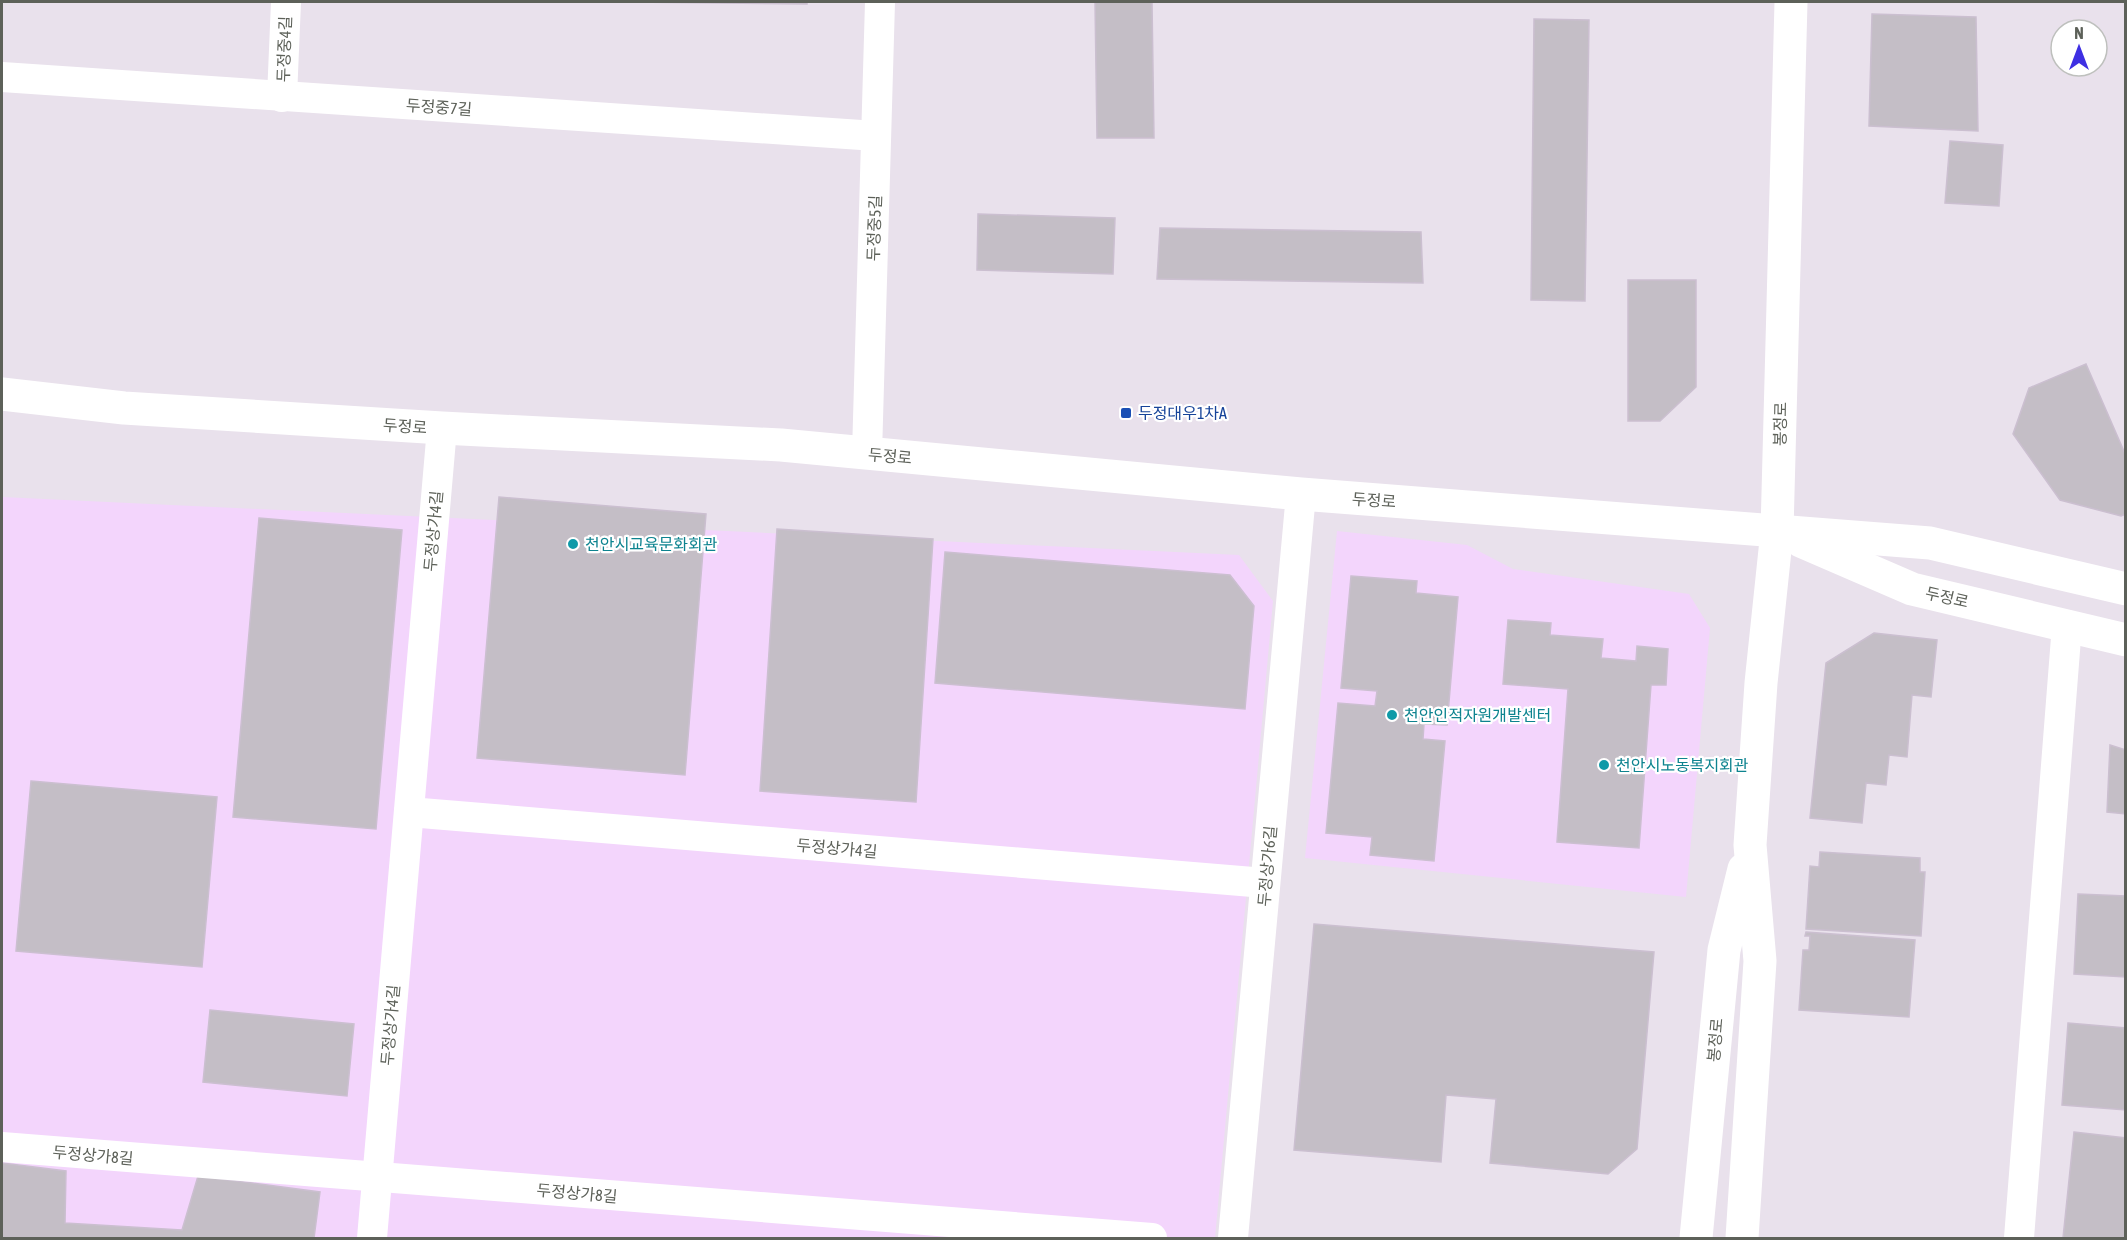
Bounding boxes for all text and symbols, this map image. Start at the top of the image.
street label: 두정중4길 [274,16,294,82]
north arrow [2049,18,2109,78]
text: N [2074,24,2084,42]
street label: 두정중7길 [405,96,473,118]
street label: 두정중5길 [864,195,884,261]
street label: 봉정로 [1771,401,1789,446]
place label: 두정대우1차A [1138,404,1227,422]
marker: 두정대우1차A [1119,406,1133,420]
street label: 두정로 [382,415,428,437]
street label: 두정로 [867,445,913,467]
street label: 두정로 [1351,489,1397,511]
street label: 두정상가4길 [420,490,446,572]
place label: 천안시교육문화회관 [585,535,718,553]
marker: 천안시교육문화회관 [566,537,580,551]
street label: 두정로 [1923,583,1971,611]
place label: 천안인적자원개발센터 [1404,706,1551,724]
marker: 천안인적자원개발센터 [1385,708,1399,722]
place label: 천안시노동복지회관 [1616,756,1749,774]
marker: 천안시노동복지회관 [1597,758,1611,772]
street label: 두정상가6길 [1254,825,1280,907]
street label: 두정상가4길 [796,835,878,861]
street label: 두정상가4길 [377,984,403,1066]
street label: 봉정로 [1704,1017,1726,1063]
street label: 두정상가8길 [52,1142,134,1168]
street label: 두정상가8길 [536,1180,618,1206]

